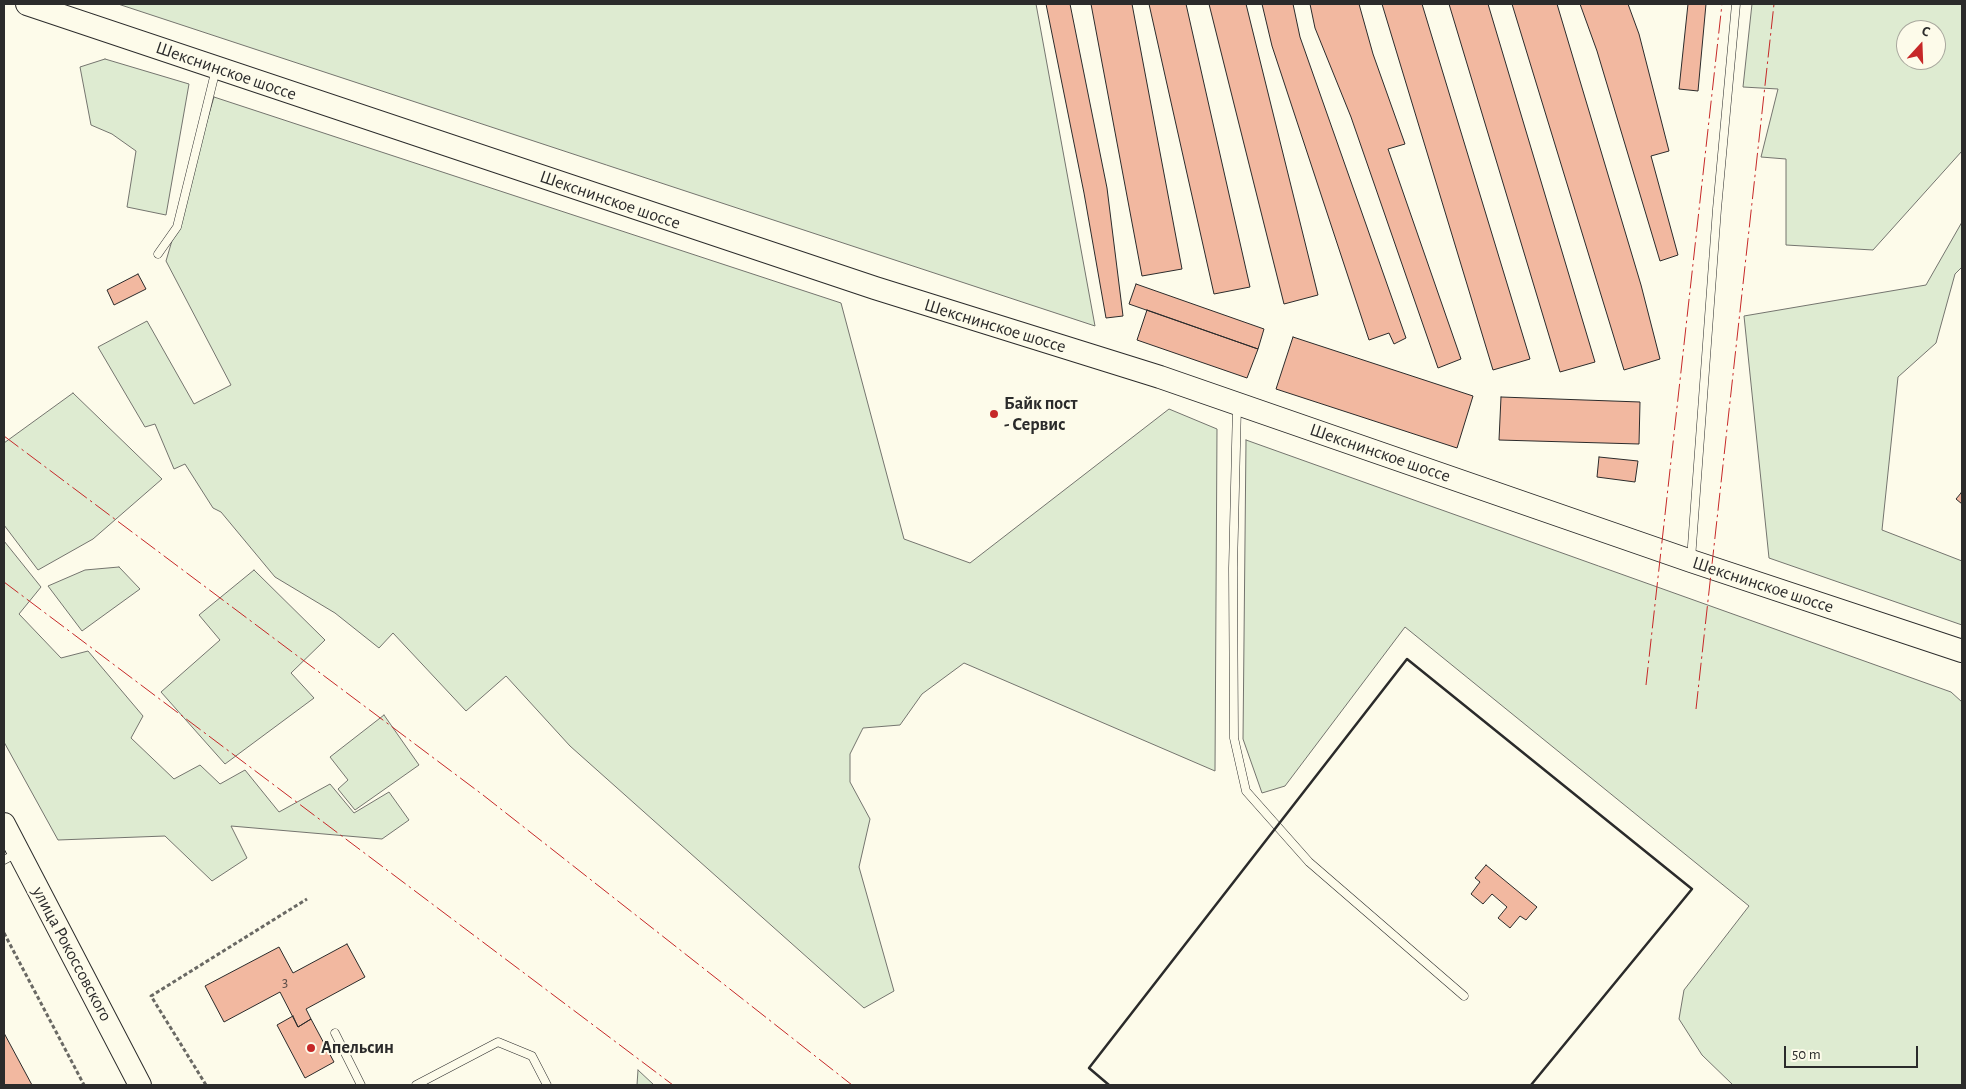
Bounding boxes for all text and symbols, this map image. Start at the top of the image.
north arrow [1896,20,1946,70]
text: С [1920,24,1932,40]
street label: Шекснинское шоссе [153,37,299,105]
street label: Шекснинское шоссе [537,166,683,234]
street label: Шекснинское шоссе [921,294,1069,358]
place label: Байк пост - Сервис [1004,393,1077,436]
marker: Байк пост - Сервис [988,408,1000,420]
street label: Шекснинское шоссе [1307,419,1453,487]
street label: Шекснинское шоссе [1690,552,1836,618]
street label: улица Рокоссовского [27,883,117,1025]
house number: 3 [282,973,288,991]
scale bar [1786,1036,1920,1068]
place label: Апельсин [321,1037,394,1059]
marker: Апельсин [305,1042,317,1054]
text: 50 m [1792,1047,1821,1062]

